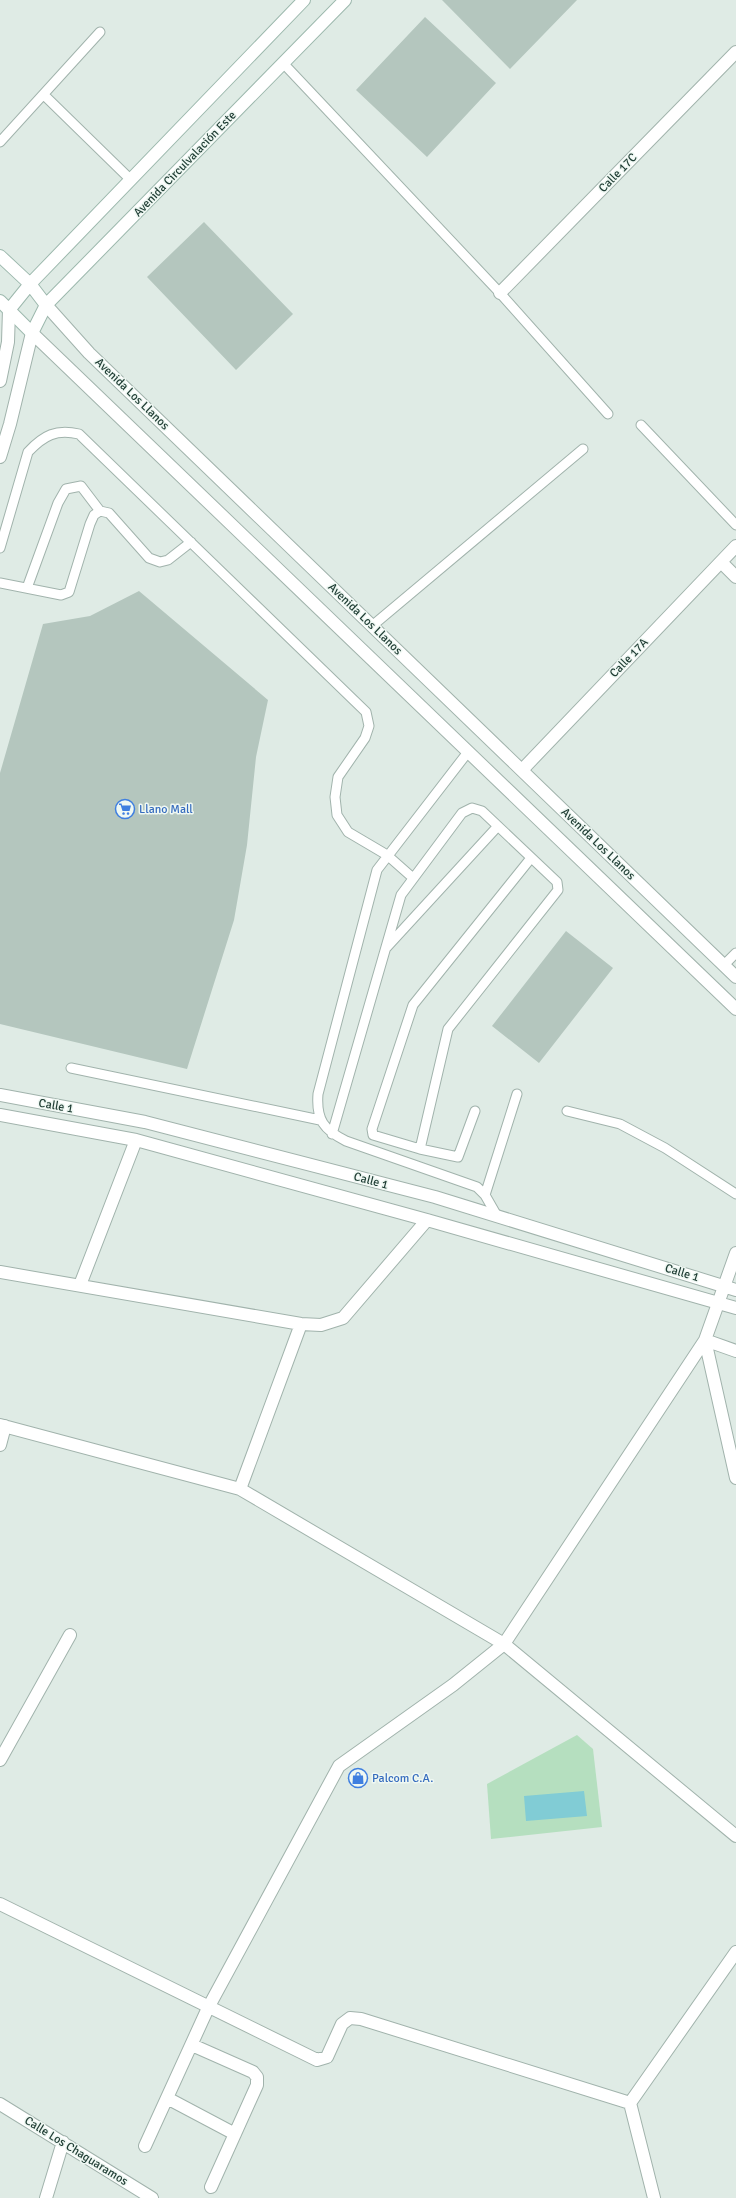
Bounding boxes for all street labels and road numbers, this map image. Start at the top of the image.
street label: Avenida Circulvalación Este [131,108,239,220]
street label: Calle 17C [596,150,640,196]
street label: Avenida Los Llanos [92,355,172,433]
street label: Avenida Los Llanos [325,580,405,658]
street label: Calle 17A [607,635,652,681]
street label: Avenida Los Llanos [558,805,638,883]
street label: Calle 1 [37,1096,75,1116]
street label: Calle 1 [352,1169,390,1193]
street label: Calle 1 [663,1261,701,1285]
street label: Calle Los Chaguaramos [22,2113,130,2189]

